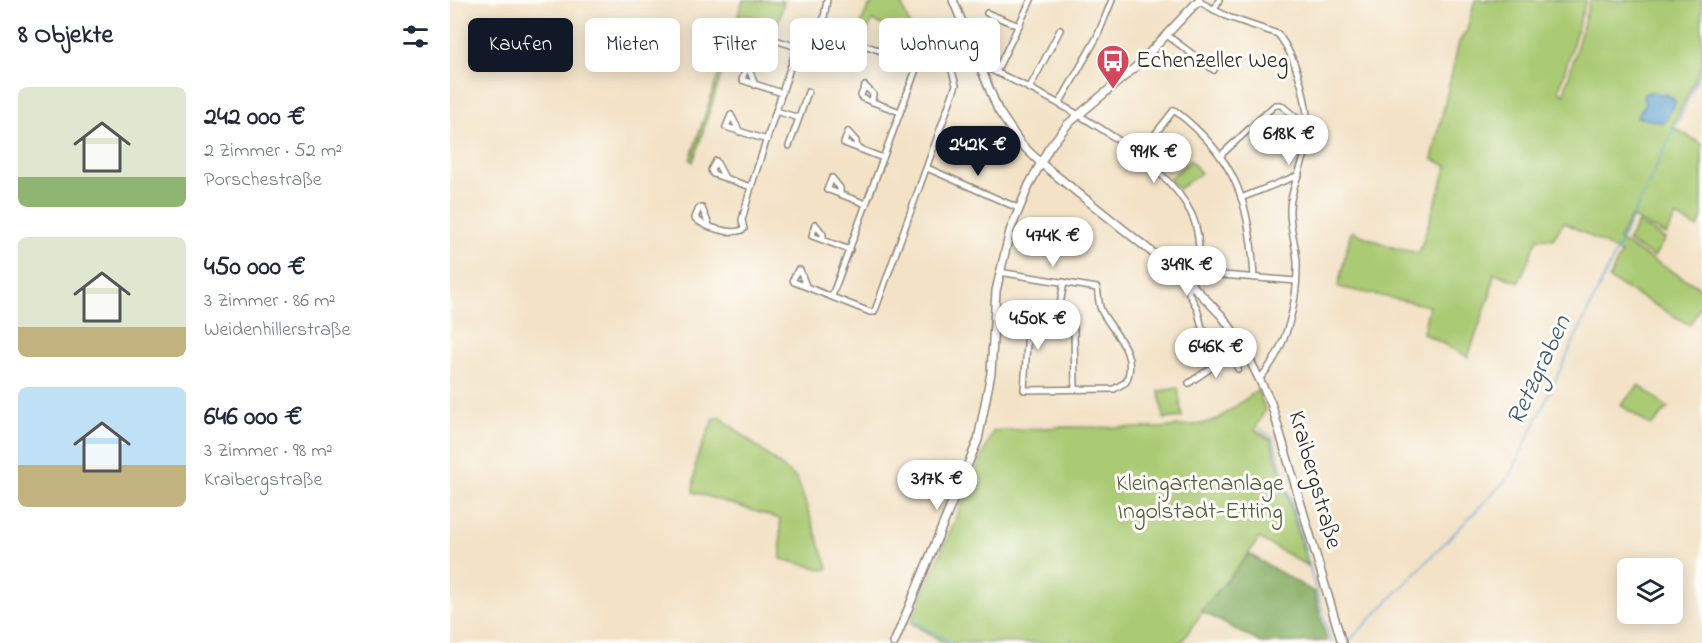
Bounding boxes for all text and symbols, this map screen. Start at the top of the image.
text: 8 Objekte [18,17,113,55]
chip: Kaufen [468,18,573,72]
chip: Mieten [585,18,680,72]
chip: Filter [692,18,778,72]
chip: Neu [790,18,867,72]
chip: Wohnung [879,18,1000,72]
icon: filters [399,20,432,53]
bus stop icon: Echenzeller Weg [1095,43,1131,90]
place label: Echenzeller Weg [1136,44,1288,79]
text: 242 000 € [204,99,305,137]
icon: home [66,111,138,183]
pin: 618K € [1240,115,1338,166]
text: 618K € [1263,120,1315,149]
pin: 242K € [929,126,1027,177]
text: 242K € [950,131,1006,160]
pin: 991K € [1105,133,1203,184]
text: 2 Zimmer · 52 m² [204,137,342,166]
text: 991K € [1130,138,1178,167]
text: Porschestraße [204,166,322,195]
pin: 474K € [1004,217,1102,268]
text: 474K € [1026,222,1080,251]
pin: 349K € [1138,246,1236,297]
text: 450 000 € [204,249,306,287]
text: 349K € [1161,251,1213,280]
icon: home [66,261,138,333]
text: 3 Zimmer · 86 m² [204,287,335,316]
pin: 450K € [989,300,1087,351]
text: 450K € [1010,305,1066,334]
water label: Retzgraben [1498,309,1583,432]
text: Weidenhillerstraße [204,316,350,345]
pin: 646K € [1167,328,1265,379]
text: 646K € [1189,333,1243,362]
text: 646 000 € [204,399,302,437]
street label: Kraibergstraße [1278,407,1350,553]
icon: home [66,411,138,483]
text: 3 Zimmer · 98 m² [204,437,333,466]
pin: 317K € [888,460,986,511]
text: 317K € [911,465,963,494]
text: Kraibergstraße [204,466,322,495]
park label: Kleingartenanlage Ingolstadt-Etting [1116,467,1284,530]
map controls [1617,558,1683,624]
button: layers [1617,558,1683,624]

